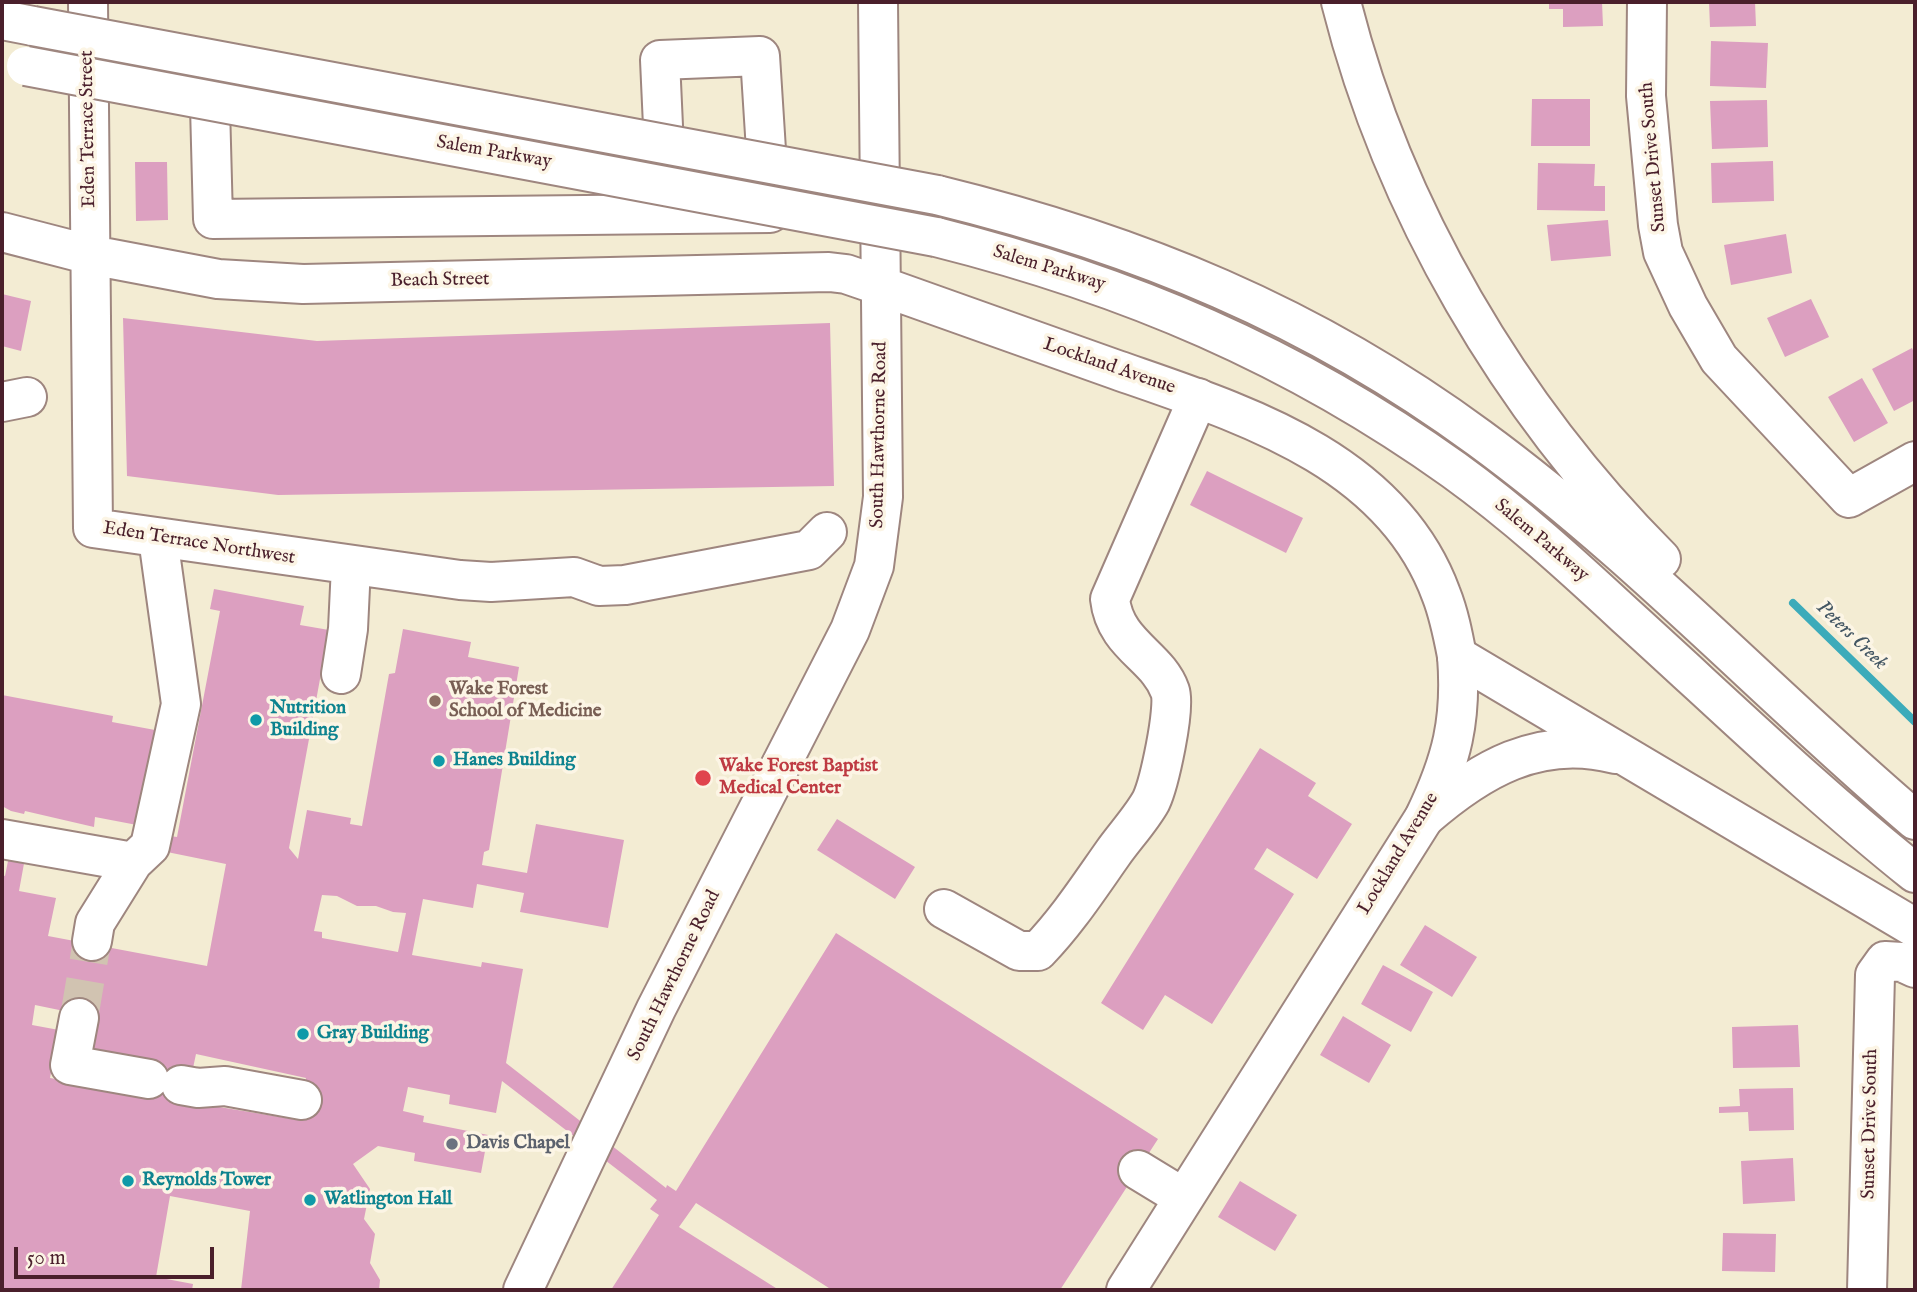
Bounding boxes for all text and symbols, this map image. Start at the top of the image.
street label: Eden Terrace Street [76,50,102,208]
street label: Sunset Drive South [1636,81,1672,233]
street label: Salem Parkway [435,132,553,174]
street label: Salem Parkway [990,241,1108,297]
street label: Beach Street [390,269,490,293]
street label: Lockland Avenue [1040,334,1178,400]
street label: South Hawthorne Road [867,341,893,529]
street label: Salem Parkway [1489,495,1593,587]
street label: Eden Terrace Northwest [101,518,297,570]
water label: Peters Creek [1810,596,1892,676]
place label: Wake Forest School of Medicine [449,679,602,723]
marker: Wake Forest School of Medicine [427,693,443,709]
place label: Nutrition Building [270,698,346,742]
marker: Nutrition Building [248,712,264,728]
place label: Hanes Building [453,750,575,772]
marker: Hanes Building [431,753,447,769]
place label: Wake Forest Baptist Medical Center [719,756,878,800]
marker: Wake Forest Baptist Medical Center [693,768,713,788]
street label: Lockland Avenue [1354,789,1444,919]
street label: South Hawthorne Road [624,887,726,1065]
place label: Gray Building [317,1023,429,1045]
marker: Gray Building [295,1026,311,1042]
street label: Sunset Drive South [1858,1049,1884,1199]
place label: Davis Chapel [466,1133,570,1155]
marker: Davis Chapel [444,1136,460,1152]
place label: Reynolds Tower [142,1170,271,1192]
marker: Reynolds Tower [120,1173,136,1189]
place label: Watlington Hall [324,1189,452,1211]
marker: Watlington Hall [302,1192,318,1208]
scale bar [18,1232,217,1276]
text: 50 m [27,1245,66,1272]

